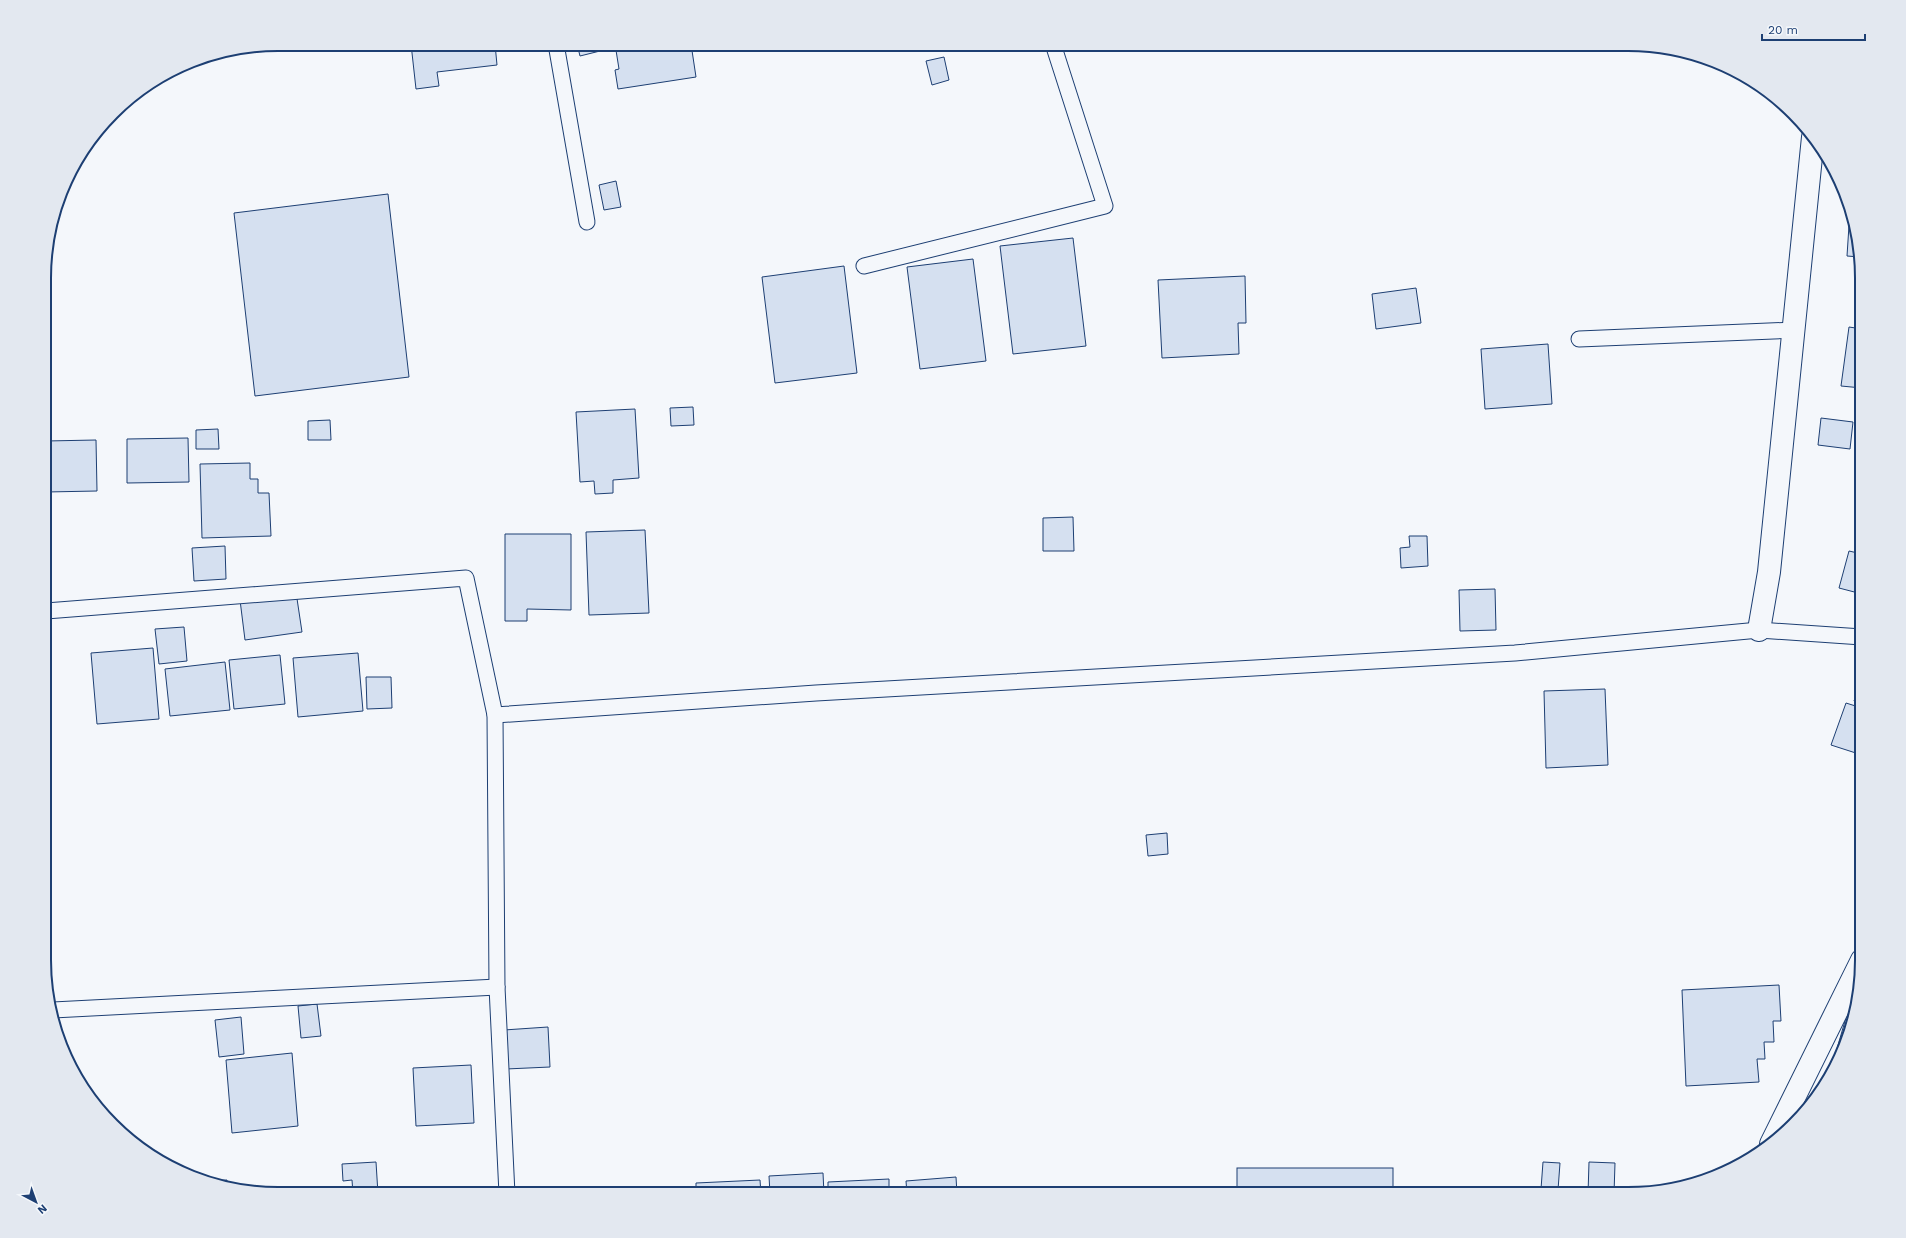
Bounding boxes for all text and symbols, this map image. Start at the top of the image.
scale bar [1762,16,1865,42]
text: 20 m [1768,23,1798,37]
north arrow [16,1182,56,1222]
text: N [35,1202,50,1217]

